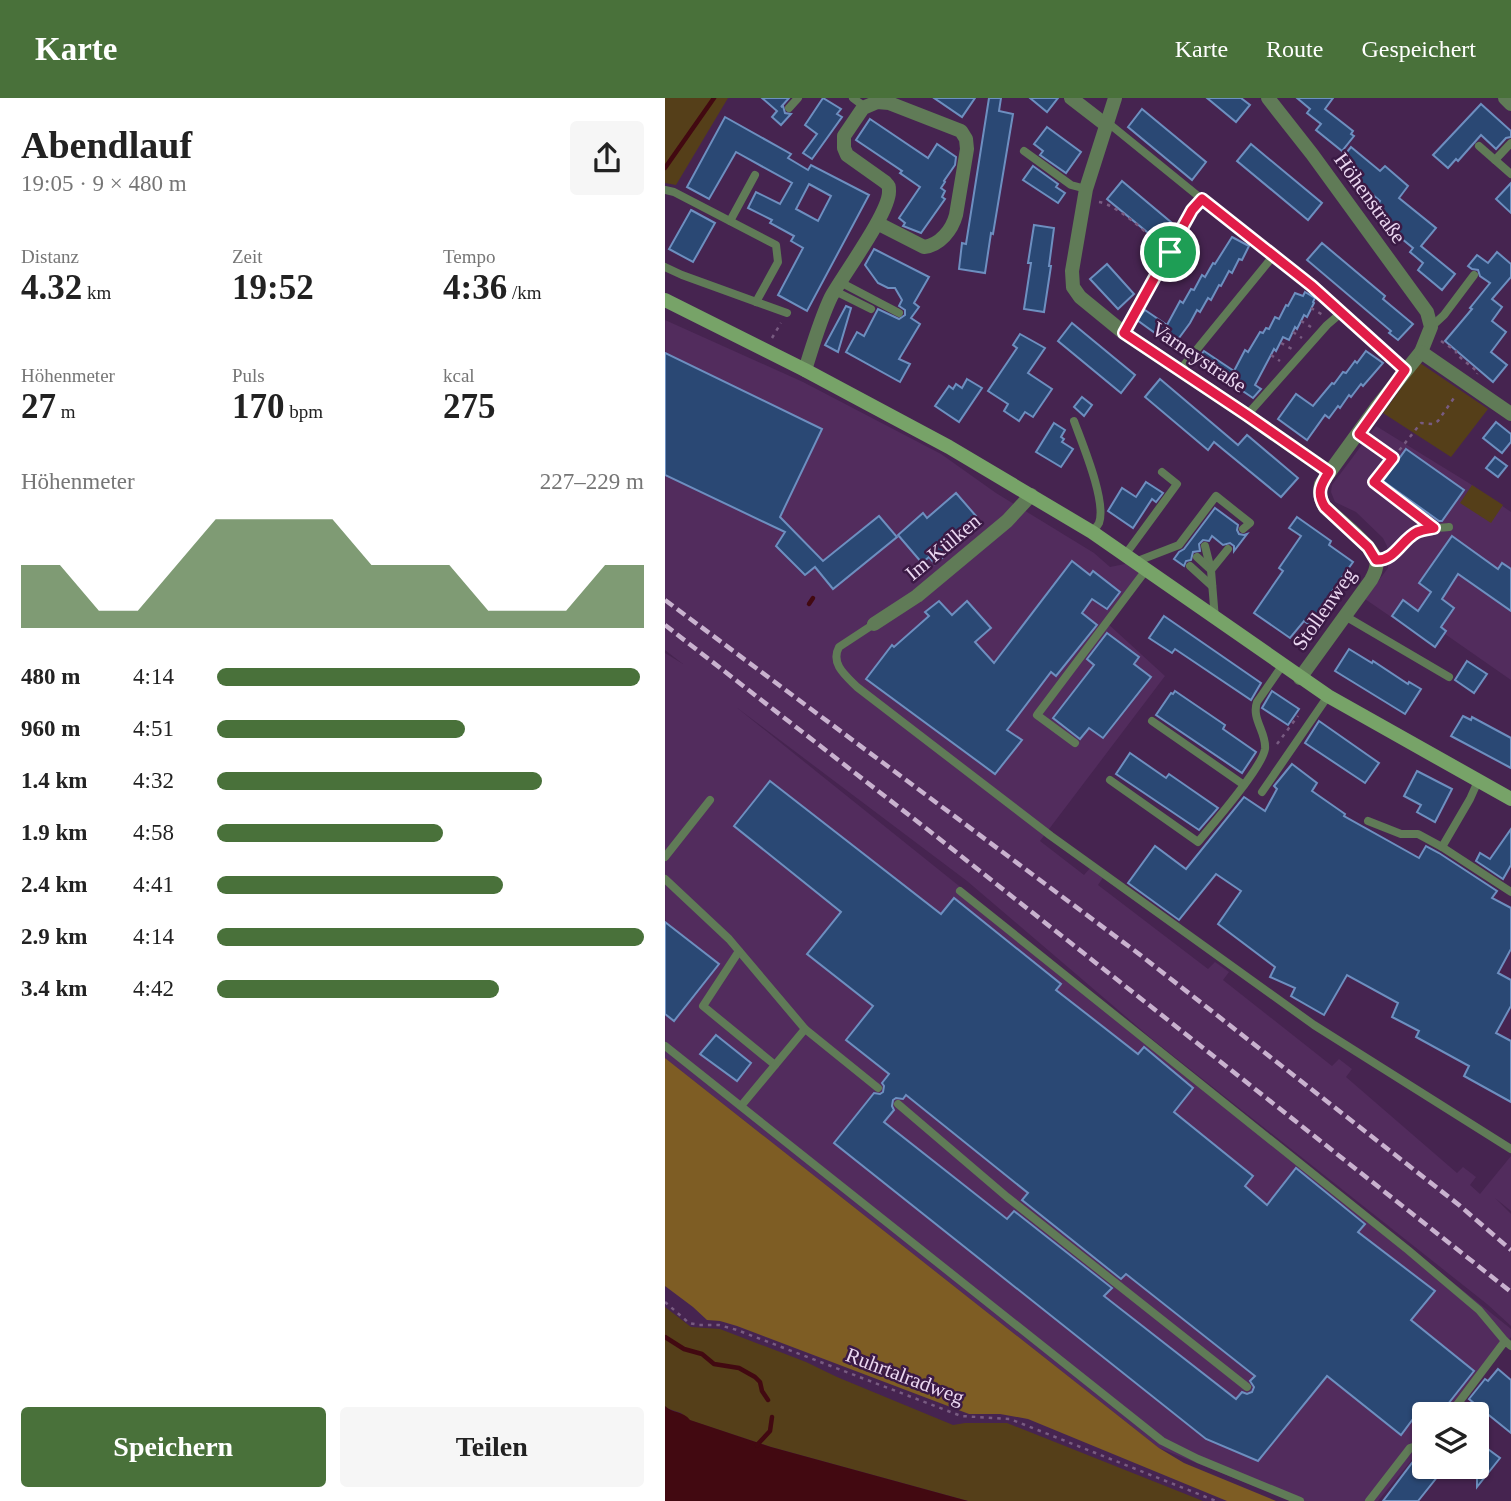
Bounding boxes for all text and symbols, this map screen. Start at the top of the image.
text: Karte [35,31,117,67]
text: Karte [1175,36,1228,62]
text: Route [1266,36,1323,62]
text: Gespeichert [1361,36,1476,62]
button: share [570,121,644,195]
text: Abendlauf [21,124,192,166]
street label: Höhenstraße [1329,148,1411,248]
text: 19:05 · 9 × 480 m [21,171,187,196]
pin [1140,222,1200,282]
icon: arrive [1151,233,1189,271]
text: Distanz [21,246,79,267]
text: Zeit [232,246,263,267]
text: Tempo [443,246,496,267]
text: 4.32 [21,268,82,307]
text: 19:52 [232,268,314,307]
text: 4:36 [443,268,507,307]
text: km [82,282,111,303]
text: /km [507,282,541,303]
street label: Varneystraße [1147,316,1251,398]
text: Höhenmeter [21,365,115,386]
text: Puls [232,365,265,386]
text: kcal [443,365,475,386]
text: 27 [21,387,56,426]
text: 170 [232,387,285,426]
text: 275 [443,387,496,426]
text: m [56,401,76,422]
text: bpm [285,401,323,422]
text: Höhenmeter [21,469,135,494]
text: 227–229 m [540,469,644,494]
street label: Im Külken [901,508,986,585]
street label: Stollenweg [1287,563,1361,655]
text: 480 m [21,664,80,689]
text: 4:14 [133,664,174,689]
text: 960 m [21,716,80,741]
text: 4:51 [133,716,174,741]
text: 1.4 km [21,768,87,793]
text: 4:32 [133,768,174,793]
text: 1.9 km [21,820,87,845]
text: 4:58 [133,820,174,845]
text: 2.4 km [21,872,87,897]
text: 4:41 [133,872,174,897]
text: 2.9 km [21,924,87,949]
text: 4:14 [133,924,174,949]
text: 3.4 km [21,976,87,1001]
text: 4:42 [133,976,174,1001]
street label: Ruhrtalradweg [842,1342,968,1410]
map controls [1412,1402,1489,1479]
button: layers [1412,1402,1489,1479]
button: Speichern [21,1407,326,1487]
button: Teilen [340,1407,644,1487]

